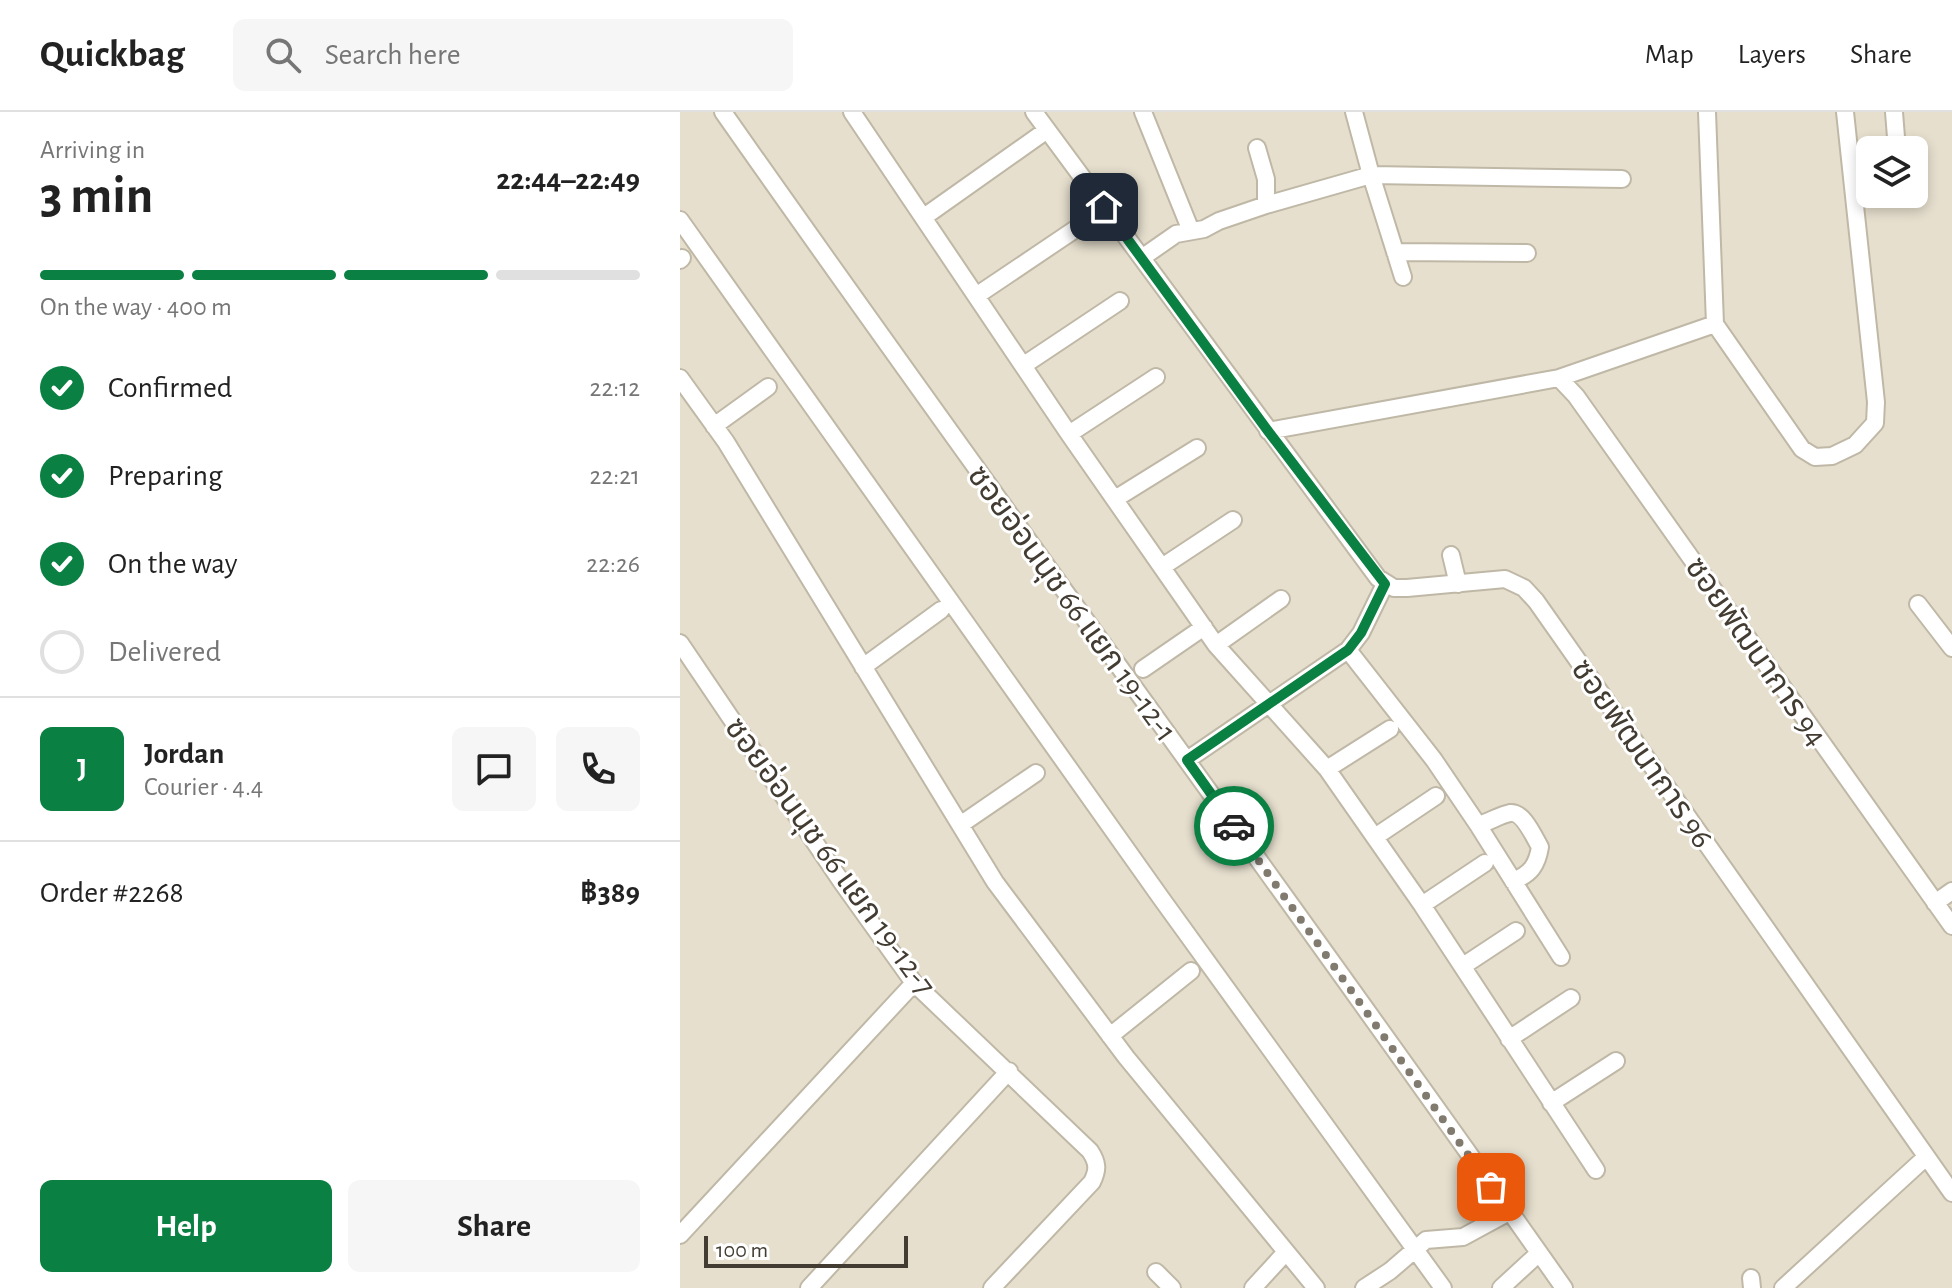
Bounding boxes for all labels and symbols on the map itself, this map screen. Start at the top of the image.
pin [1070,173,1138,241]
street label: ซอยอ่อนนุช 66 แยก 19-12-1 [960,459,1184,749]
street label: ซอยพัฒนาการ 94 [1679,551,1833,752]
street label: ซอยพัฒนาการ 96 [1565,653,1719,854]
street label: ซอยอ่อนนุช 66 แยก 19-12-7 [717,711,942,1003]
courier [1194,786,1274,866]
pin [1457,1153,1525,1221]
scale bar [704,1232,908,1268]

